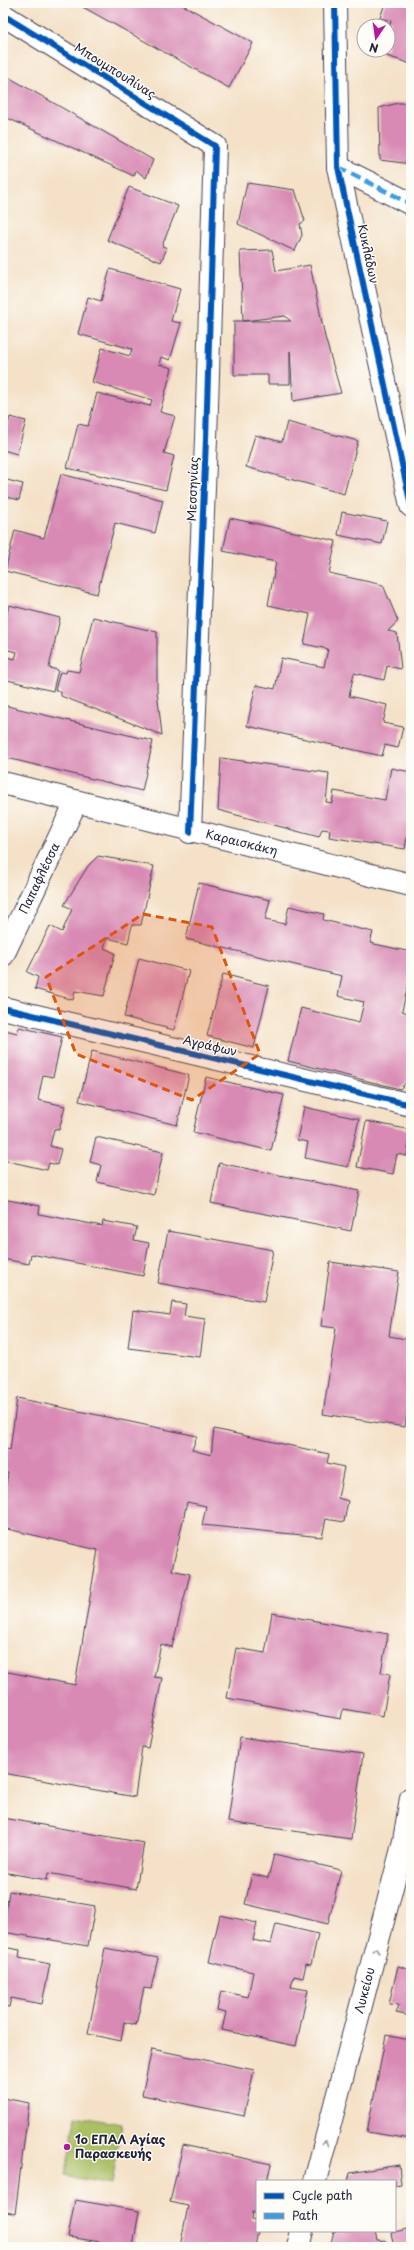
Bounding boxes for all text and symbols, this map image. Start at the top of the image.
north arrow [356,18,396,58]
street label: Μπουμπουλίνας [71,38,160,102]
text: N [367,39,380,57]
street label: Κυκλάδων [354,222,384,285]
street label: Μεσσηνίας [182,456,202,522]
street label: Καραισκάκη [204,824,280,859]
street label: Παπαφλέσσα [14,839,64,917]
street label: Αγράφων [181,1030,239,1060]
one-way arrow [371,1946,379,1953]
street label: Λυκείου [349,1965,379,2015]
place label: 1ο ΕΠΑΛ Αγίας Παρασκευής [75,2130,166,2162]
one-way arrow [320,2140,329,2147]
marker: 1ο ΕΠΑΛ Αγίας Παρασκευής [62,2142,72,2152]
legend [256,2180,396,2232]
text: Cycle path [292,2186,353,2204]
text: Path [292,2206,318,2224]

